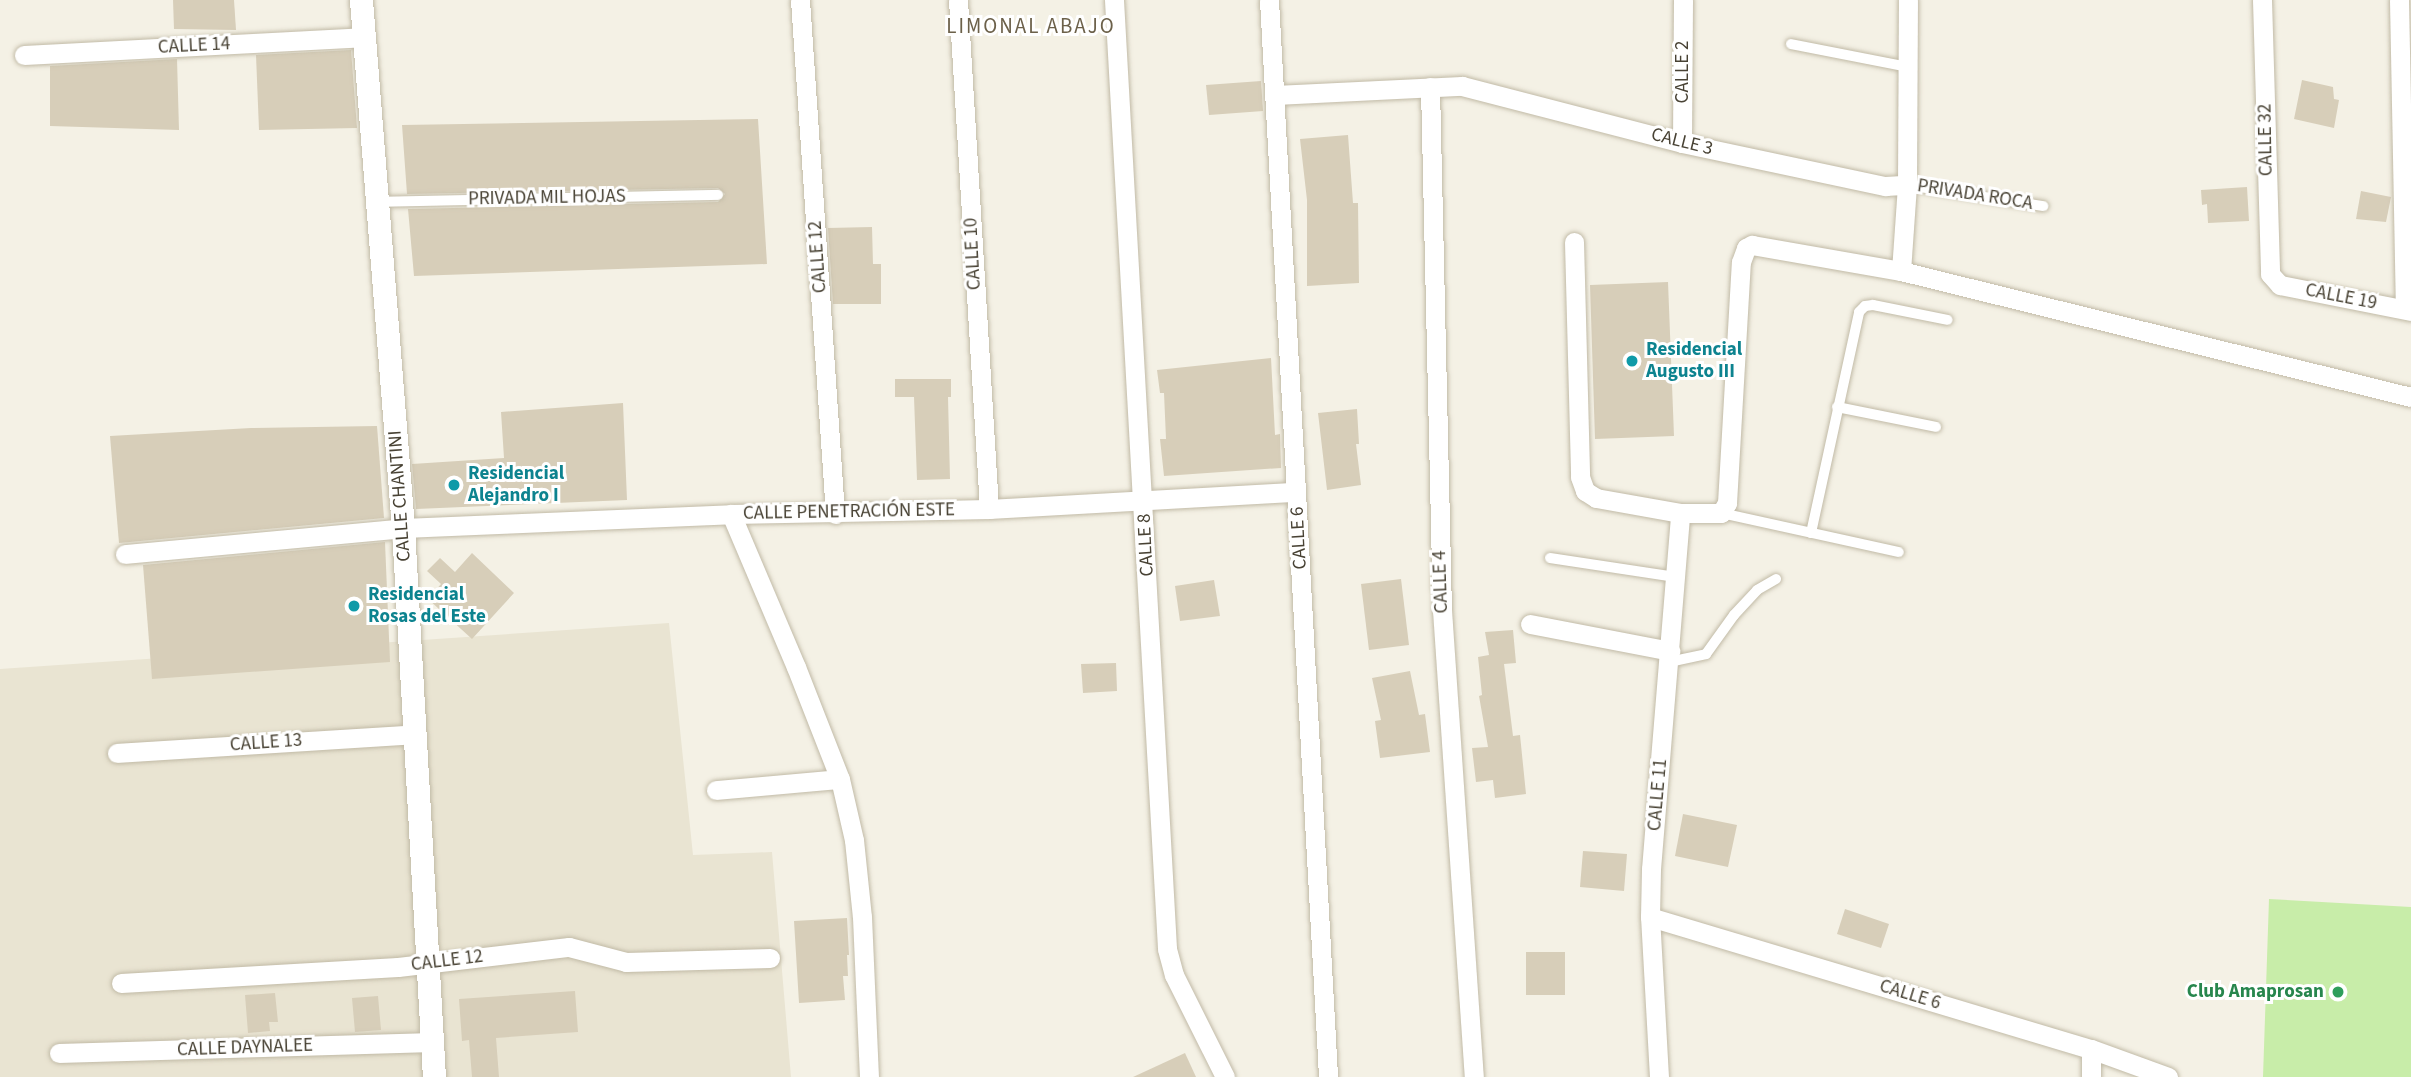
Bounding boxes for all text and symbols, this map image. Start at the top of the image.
district label: LIMONAL ABAJO [948,13,1114,39]
street label: CALLE 14 [157,33,231,59]
street label: CALLE 2 [1672,41,1694,103]
street label: CALLE 32 [2254,104,2278,176]
street label: CALLE 3 [1649,123,1715,161]
street label: PRIVADA ROCA [1916,175,2034,215]
street label: PRIVADA MIL HOJAS [468,185,626,211]
street label: CALLE 10 [960,217,986,291]
street label: CALLE 12 [804,220,832,294]
street label: CALLE 19 [2303,279,2379,315]
place label: Residencial Augusto III [1646,339,1742,383]
marker: Residencial Augusto III [1624,353,1640,369]
street label: CALLE CHANTINI [384,429,416,563]
place label: Residencial Alejandro I [468,463,564,507]
marker: Residencial Alejandro I [446,477,462,493]
street label: CALLE PENETRACIÓN ESTE [743,499,955,525]
street label: CALLE 6 [1286,506,1312,570]
street label: CALLE 8 [1133,513,1159,577]
street label: CALLE 4 [1429,550,1453,614]
place label: Residencial Rosas del Este [368,584,486,628]
marker: Residencial Rosas del Este [346,598,362,614]
street label: CALLE 13 [229,729,303,757]
street label: CALLE 11 [1643,758,1673,832]
street label: CALLE 12 [410,945,484,977]
street label: CALLE 6 [1877,975,1943,1015]
place label: Club Amaprosan [2187,981,2324,1003]
marker: Club Amaprosan [2330,984,2346,1000]
street label: CALLE DAYNALEE [177,1034,313,1062]

